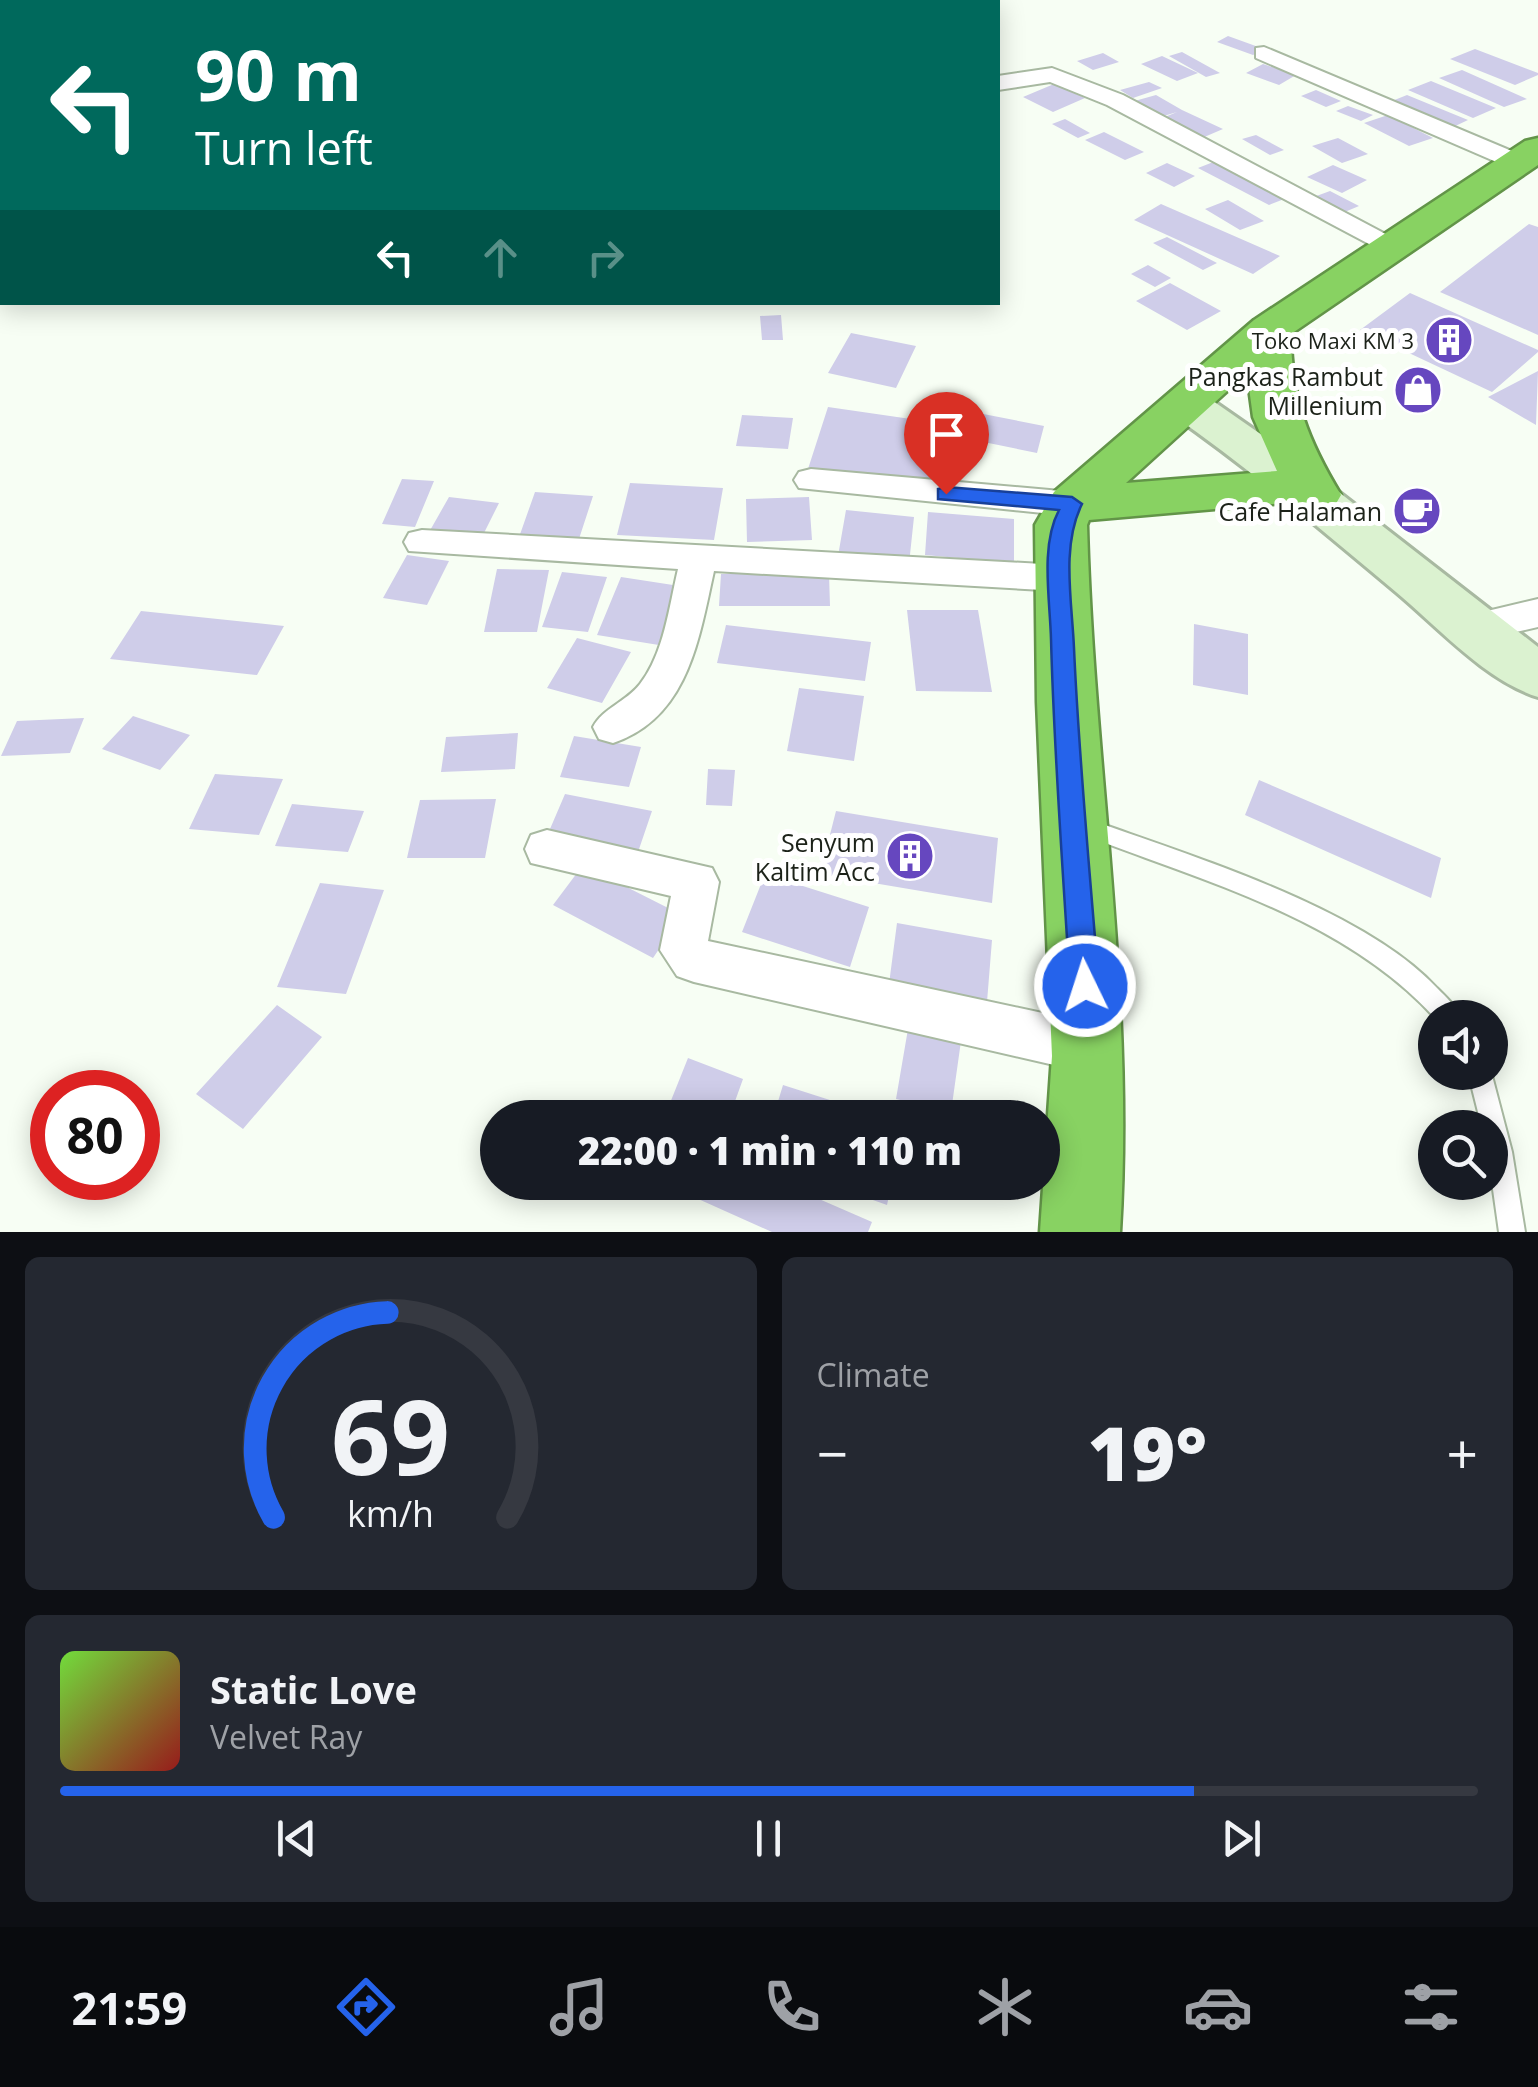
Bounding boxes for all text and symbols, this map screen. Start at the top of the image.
text: 90 m [195,26,362,122]
icon: left [30,40,160,170]
text: Turn left [195,117,373,178]
icon: left [368,230,423,285]
icon: ahead [473,230,528,285]
icon: right [578,230,633,285]
building icon: Toko Maxi KM 3 [1423,314,1475,366]
place label: Toko Maxi KM 3 [1252,325,1414,355]
place label: Pangkas Rambut Millenium [1188,359,1383,422]
shop icon: Pangkas Rambut Millenium [1392,364,1444,416]
pin [904,392,989,495]
icon: arrive [919,407,974,462]
cafe icon: Cafe Halaman [1391,485,1443,537]
place label: Cafe Halaman [1219,494,1382,528]
place label: Senyum Kaltim Acc [755,825,875,888]
building icon: Senyum Kaltim Acc [884,830,936,882]
position arrow [1033,934,1137,1038]
map controls [1418,1000,1508,1200]
button: sound [1418,1000,1508,1090]
speed limit sign: 80 [30,1070,160,1200]
button: search [1418,1110,1508,1200]
text: 22:00 · 1 min · 110 m [578,1124,962,1176]
text: Climate [817,1353,930,1396]
text: 69 [331,1364,450,1505]
text: 19° [1087,1401,1207,1503]
text: − [817,1415,848,1490]
text: + [1447,1415,1478,1490]
text: km/h [347,1489,434,1537]
text: Static Love [210,1663,417,1715]
text: Velvet Ray [210,1715,362,1758]
icon: previous [269,1811,324,1866]
icon: pause [741,1811,796,1866]
icon: next [1214,1811,1269,1866]
icon: directions [331,1972,401,2042]
icon: music [544,1972,614,2042]
icon: phone [757,1972,827,2042]
icon: climate [970,1972,1040,2042]
icon: car [1183,1972,1253,2042]
icon: filters [1396,1972,1466,2042]
text: 21:59 [72,1977,187,2038]

